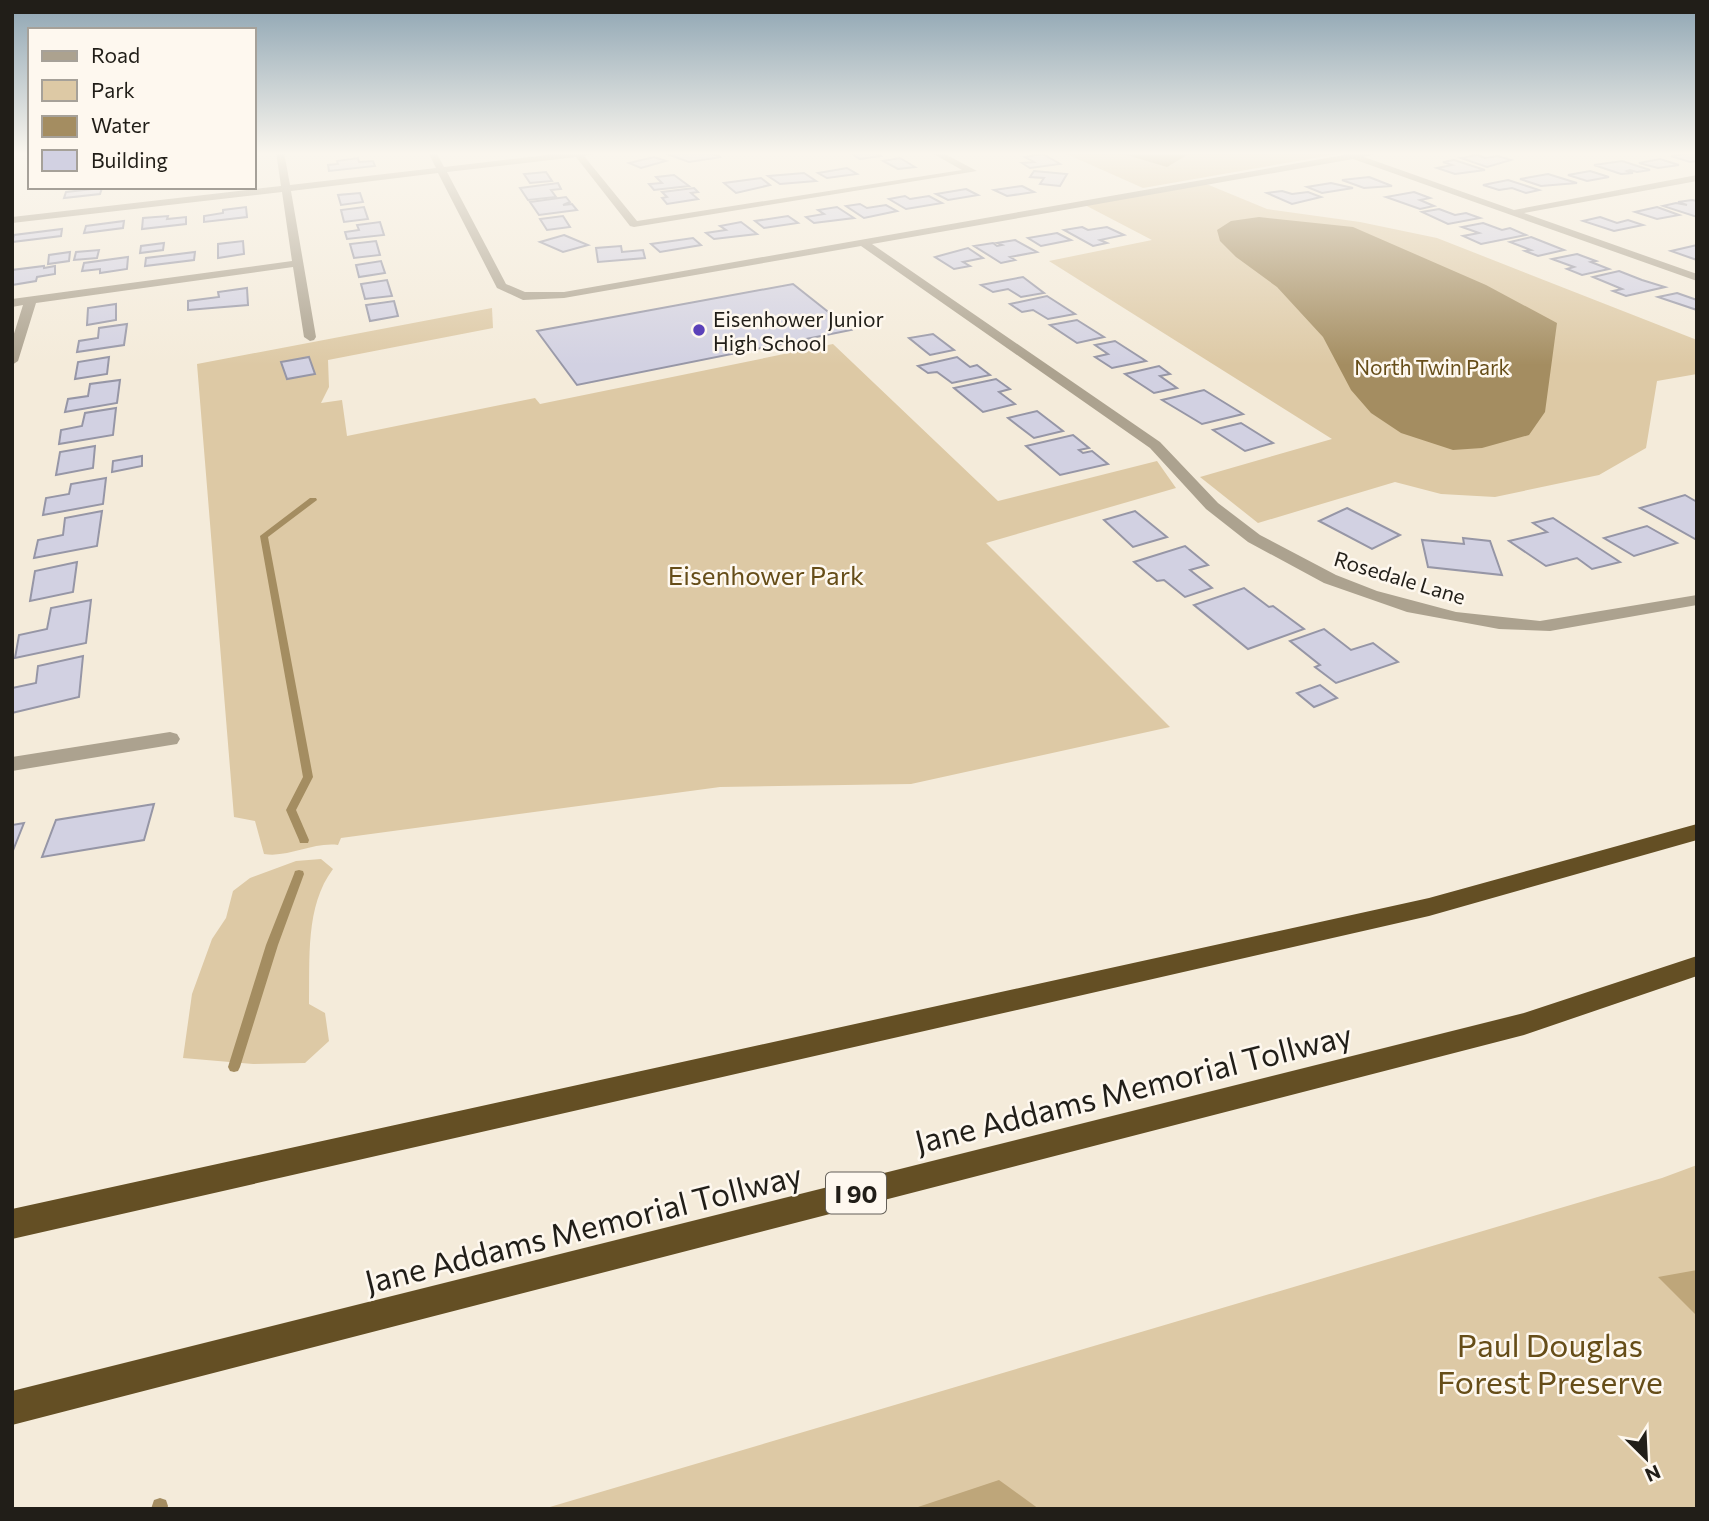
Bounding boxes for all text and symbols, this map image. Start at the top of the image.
legend [28,28,256,189]
text: Road [91,42,140,67]
text: Park [91,77,135,102]
text: Water [91,112,150,137]
text: Building [91,147,168,172]
place label: Eisenhower Junior High School [713,306,884,355]
marker: Eisenhower Junior High School [691,322,707,338]
park label: North Twin Park [1354,354,1510,379]
street label: Rosedale Lane [1331,545,1469,609]
park label: Eisenhower Park [668,559,864,590]
street label: Jane Addams Memorial Tollway [910,1013,1356,1161]
street label: Jane Addams Memorial Tollway [360,1153,806,1301]
road number: I 90 [826,1172,886,1213]
park label: Paul Douglas Forest Preserve [1437,1324,1663,1401]
north arrow [1611,1423,1681,1493]
text: N [1642,1461,1664,1487]

